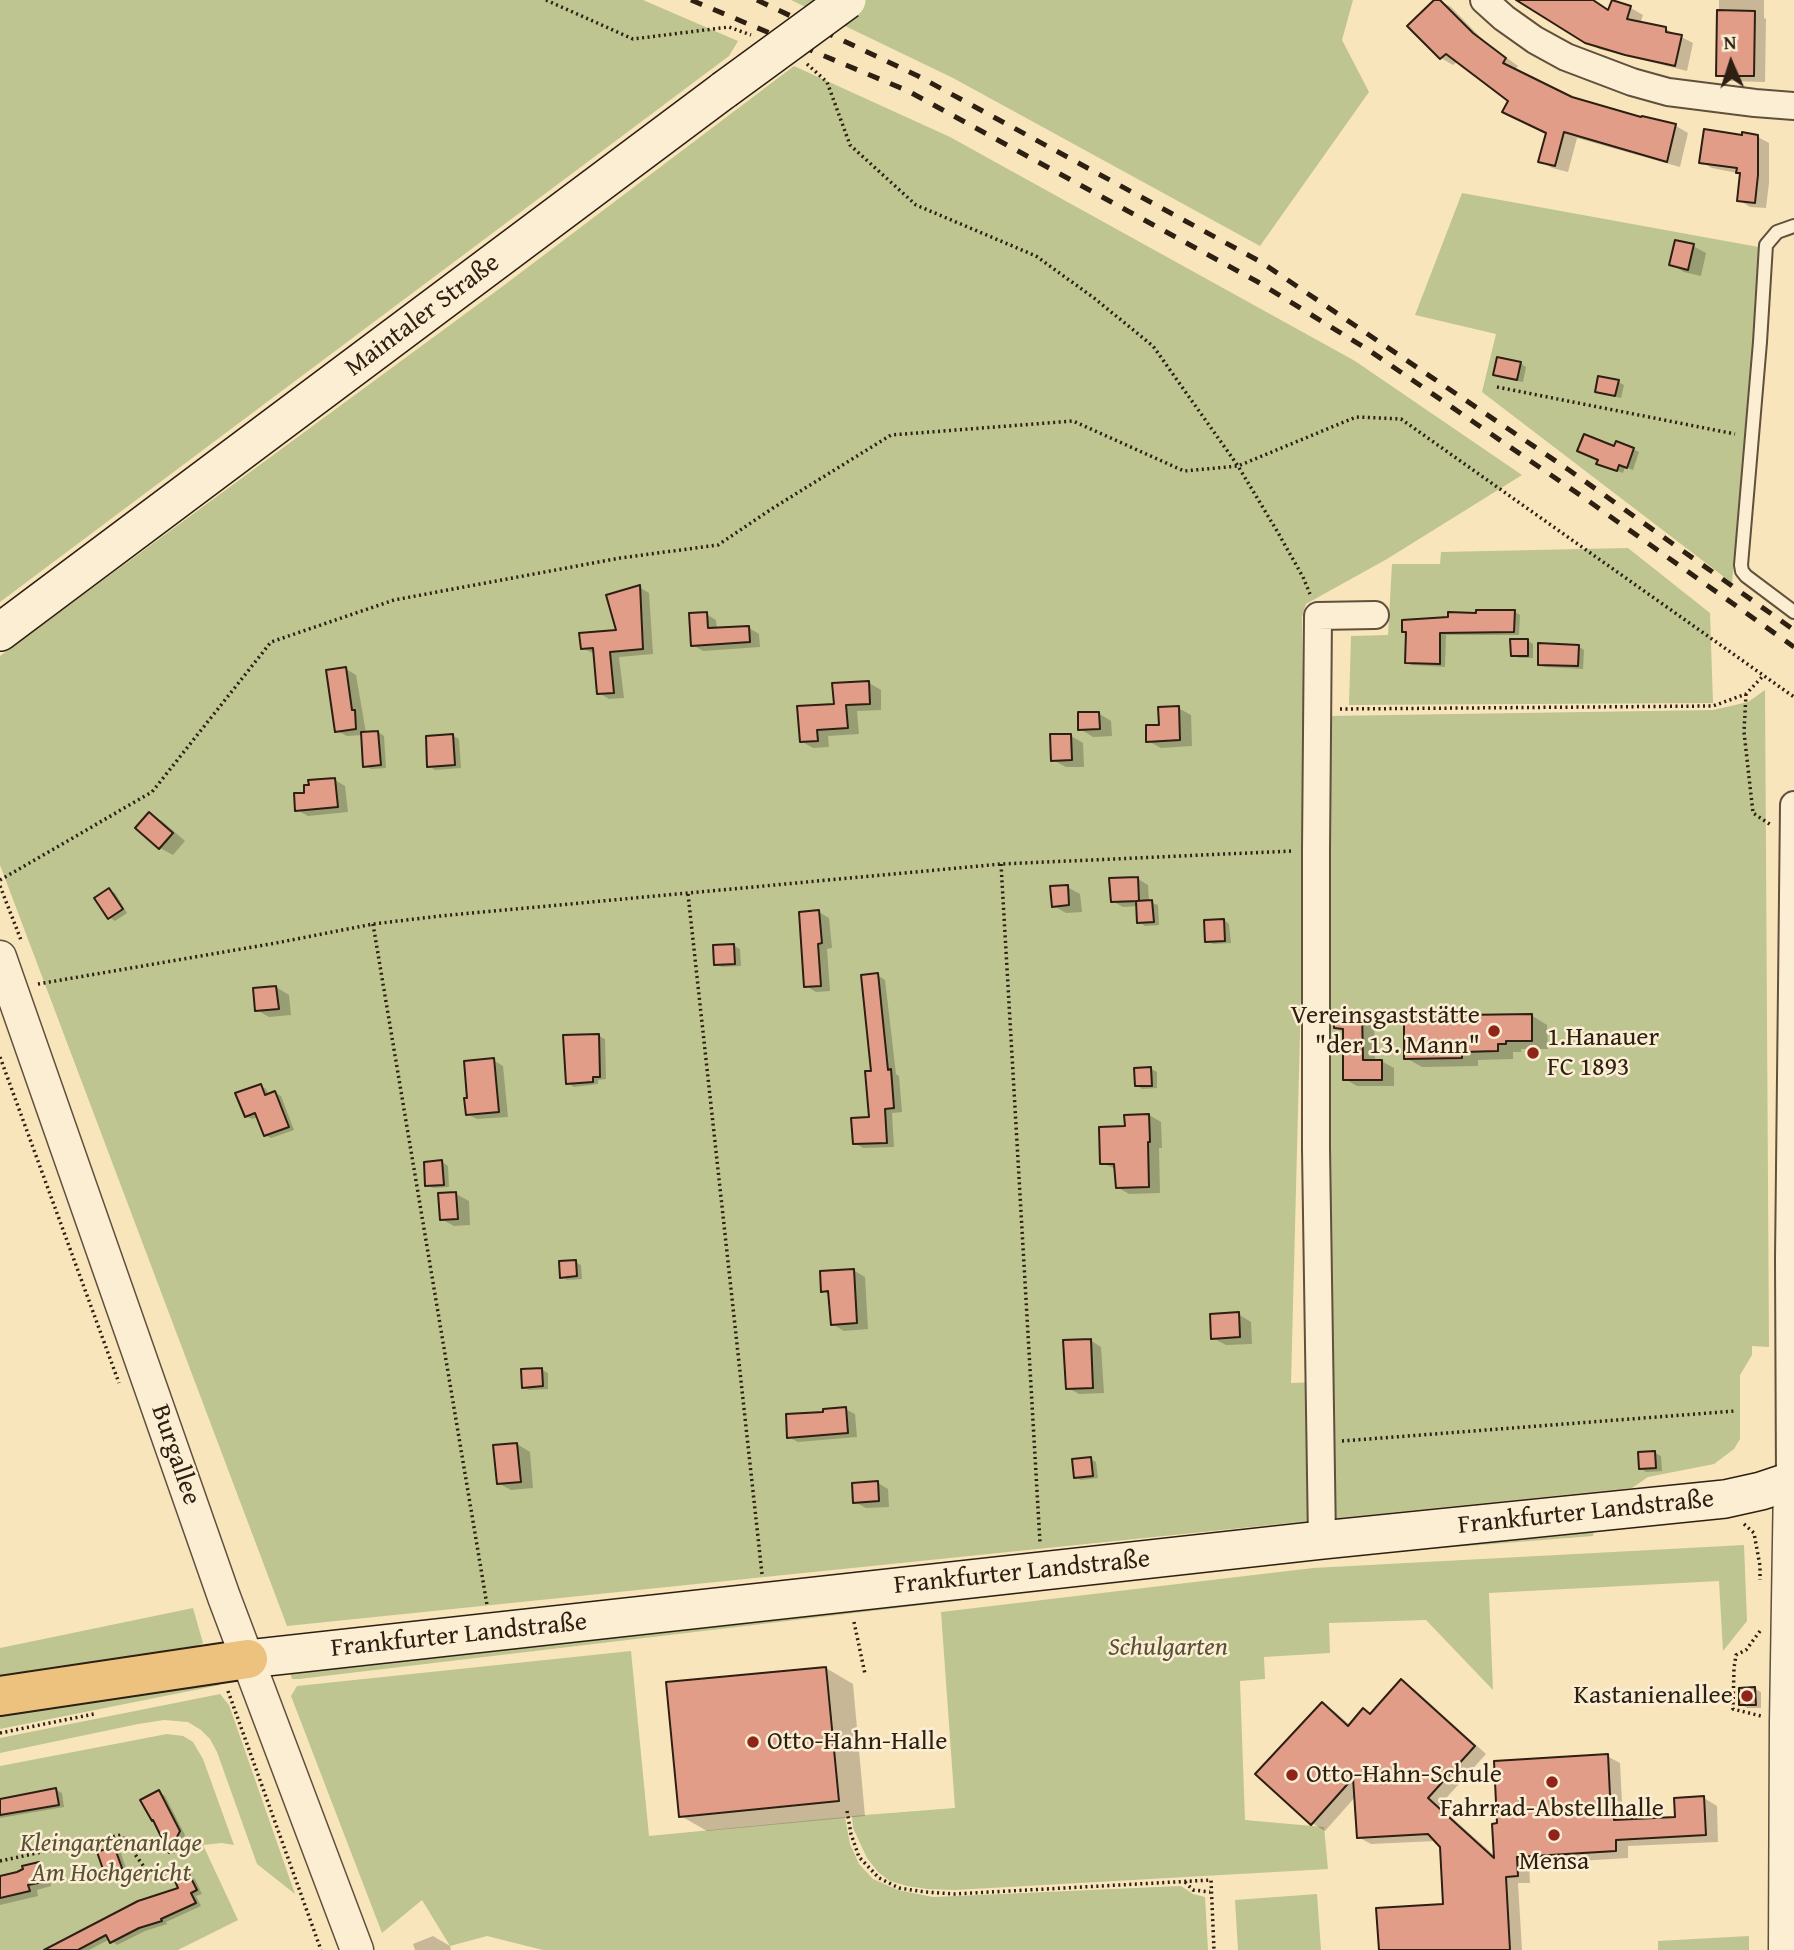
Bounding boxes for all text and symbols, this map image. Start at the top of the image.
north arrow [1696,28,1766,98]
text: N [1723,28,1737,56]
street label: Maintaler Straße [340,248,506,384]
place label: Vereinsgaststätte "der 13. Mann" [1290,1000,1480,1062]
place label: 1.Hanauer FC 1893 [1547,1022,1659,1084]
marker: Vereinsgaststätte "der 13. Mann" [1486,1023,1502,1039]
marker: 1.Hanauer FC 1893 [1525,1045,1541,1061]
street label: Burgallee [143,1401,207,1509]
street label: Frankfurter Landstraße [1456,1484,1716,1542]
street label: Frankfurter Landstraße [892,1544,1152,1602]
street label: Frankfurter Landstraße [329,1607,589,1665]
park label: Schulgarten [1108,1632,1228,1664]
place label: Kastanienallee [1574,1680,1733,1712]
marker: Kastanienallee [1739,1688,1755,1704]
place label: Otto-Hahn-Halle [767,1726,947,1758]
marker: Otto-Hahn-Halle [745,1734,761,1750]
place label: Otto-Hahn-Schule [1306,1759,1502,1791]
marker: Otto-Hahn-Schule [1284,1767,1300,1783]
marker: Fahrrad-Abstellhalle [1544,1774,1560,1790]
place label: Fahrrad-Abstellhalle [1440,1793,1664,1825]
marker: Mensa [1546,1827,1562,1843]
park label: Kleingartenanlage Am Hochgericht [20,1828,202,1890]
place label: Mensa [1519,1846,1589,1878]

